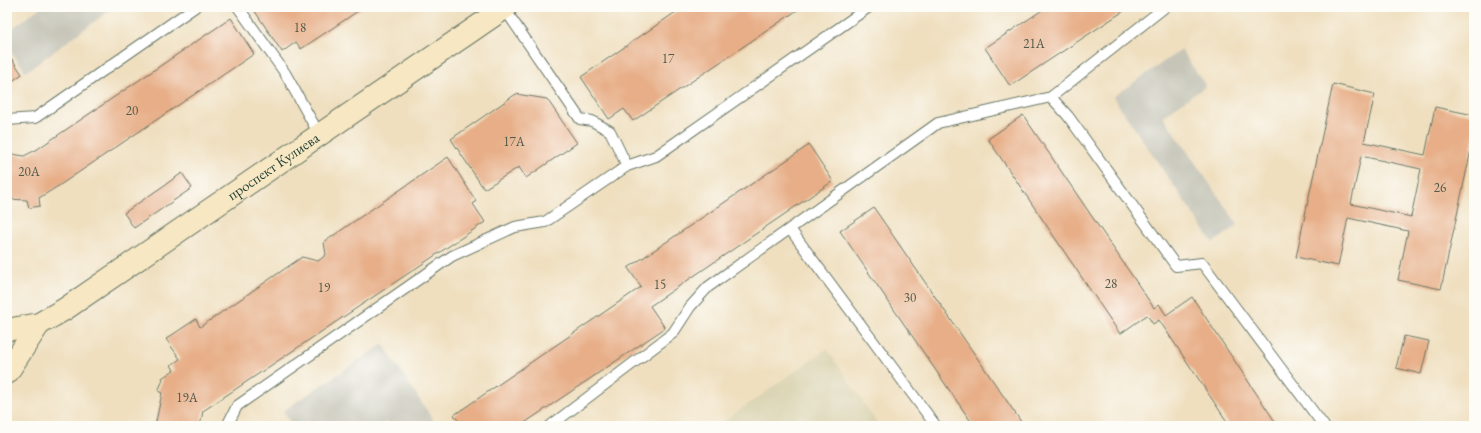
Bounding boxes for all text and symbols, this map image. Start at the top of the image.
house number: 18 [294,19,306,36]
house number: 21А [1023,35,1046,52]
house number: 17 [662,50,675,67]
house number: 20 [126,102,138,119]
street label: проспект Кулиева [223,128,323,204]
house number: 17А [503,133,526,150]
house number: 20А [18,163,41,180]
house number: 26 [1434,179,1446,196]
house number: 28 [1105,275,1117,292]
house number: 15 [654,276,666,293]
house number: 19 [318,279,331,296]
house number: 30 [904,289,916,306]
house number: 19А [176,389,199,406]

